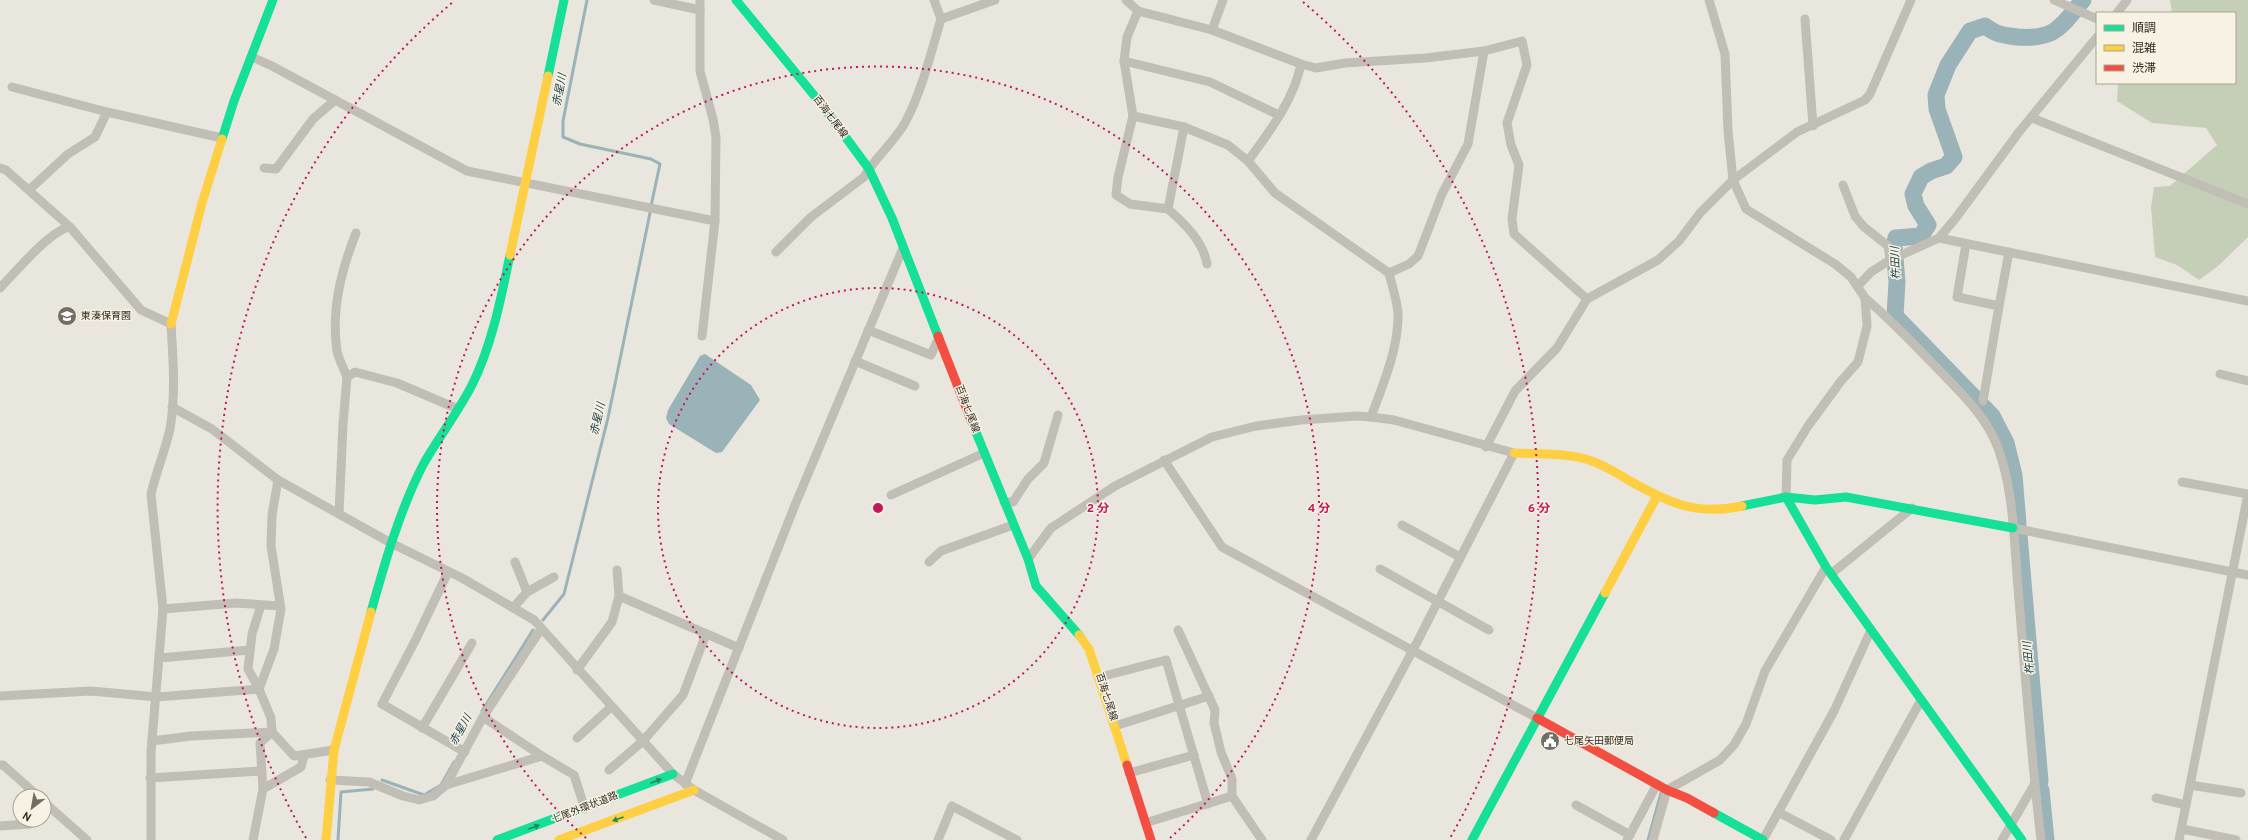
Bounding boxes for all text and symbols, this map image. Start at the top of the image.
legend [2096,12,2236,84]
text: 順調 [2132,21,2156,37]
text: 混雑 [2132,41,2156,57]
text: 渋滞 [2132,61,2156,77]
water label: 赤星川 [550,71,570,108]
street label: 百海七尾線 [810,93,850,141]
water label: 杵田川 [1888,245,1904,280]
school or university icon: 東湊保育園 [56,305,78,327]
place label: 東湊保育園 [81,310,131,323]
street label: 百海七尾線 [952,383,982,435]
water label: 赤星川 [587,400,609,437]
centre of rings [871,501,885,515]
text: 2 分 [1087,501,1109,517]
text: 4 分 [1308,501,1330,517]
text: 6 分 [1528,501,1550,517]
water label: 杵田川 [2021,640,2037,675]
street label: 百海七尾線 [1092,671,1120,723]
water label: 赤星川 [447,711,476,748]
public building icon: 七尾矢田郵便局 [1539,730,1561,752]
place label: 七尾矢田郵便局 [1564,735,1634,748]
one-way arrow [650,778,662,784]
north arrow [12,788,52,828]
street label: 七尾外環状道路 [550,789,620,827]
text: N [20,808,34,824]
one-way arrow [611,816,623,822]
one-way arrow [528,824,540,830]

